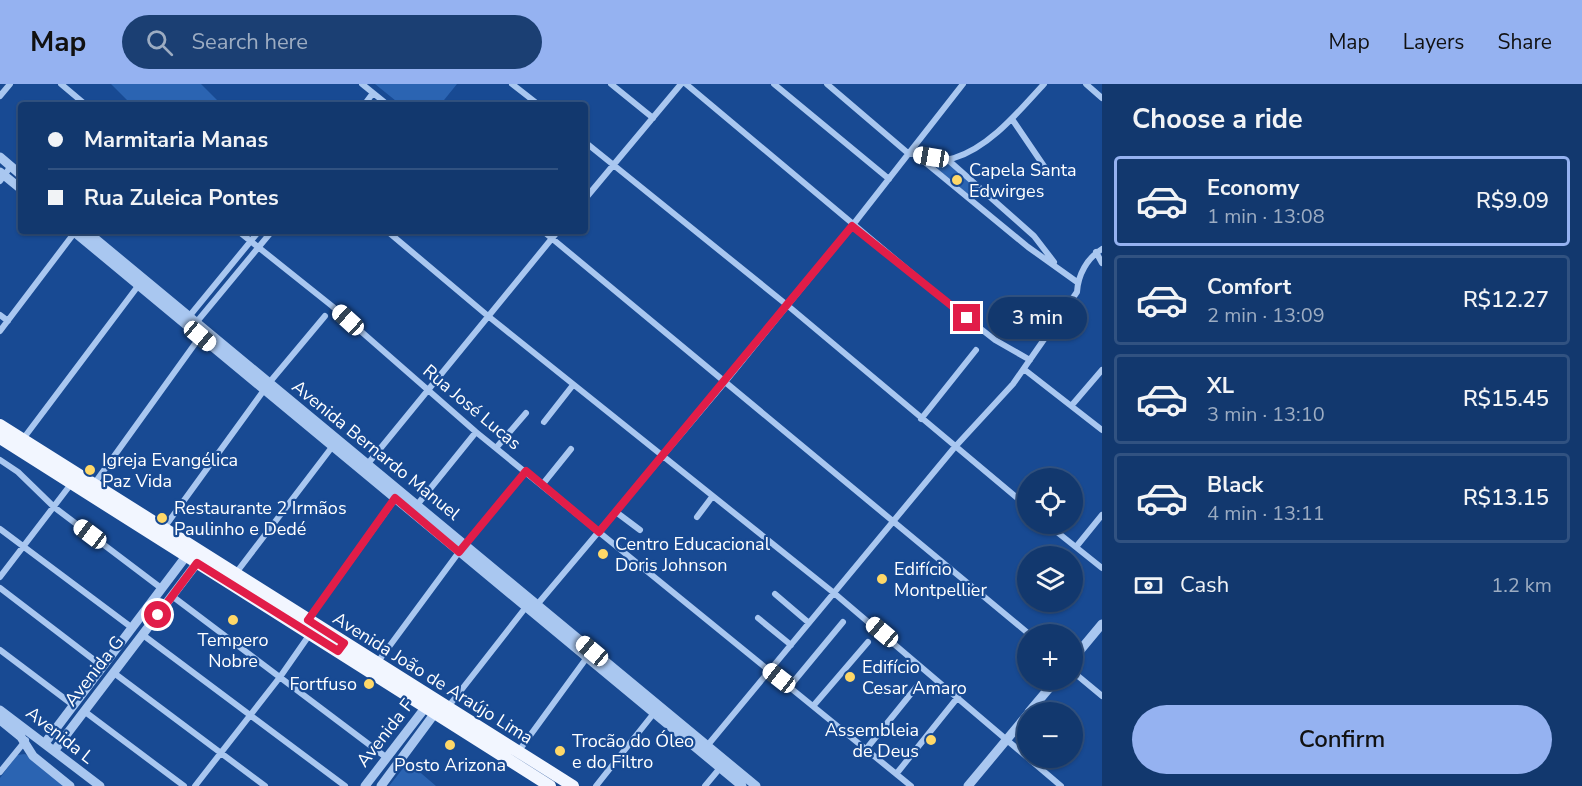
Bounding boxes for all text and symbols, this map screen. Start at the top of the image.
search box [122,15,542,69]
text: Map [30,23,86,61]
icon: search [143,26,176,59]
text: Search here [191,27,308,57]
text: Map [1328,28,1370,56]
text: Layers [1403,28,1464,56]
text: Share [1497,28,1552,56]
text: Choose a ride [1132,101,1303,138]
text: Marmitaria Manas [84,125,268,155]
car [912,145,950,169]
place label: Capela Santa Edwirges [969,158,1077,203]
marker: Capela Santa Edwirges [950,173,964,187]
text: Economy [1207,173,1299,203]
icon: car [1135,174,1189,228]
text: Rua Zuleica Pontes [84,183,279,213]
text: R$9.09 [1476,186,1549,216]
text: 1 min · 13:08 [1207,203,1325,230]
text: Comfort [1207,272,1291,302]
icon: car [1135,273,1189,327]
text: R$12.27 [1463,285,1549,315]
callout: 3 min [988,297,1087,339]
car [329,301,367,339]
text: 2 min · 13:09 [1207,302,1325,329]
route end [953,304,980,331]
text: 3 min [1012,304,1063,331]
car [180,318,220,354]
street label: Rua José Lucas [418,359,526,455]
text: XL [1207,371,1234,401]
icon: car [1135,372,1189,426]
street label: Avenida Bernardo Manuel [287,375,466,526]
text: R$15.45 [1463,384,1549,414]
text: 3 min · 13:10 [1207,401,1325,428]
place label: Igreja Evangélica Paz Vida [102,448,238,493]
marker: Igreja Evangélica Paz Vida [83,463,97,477]
map controls [1017,468,1083,768]
button: locate [1017,468,1083,534]
text: Black [1207,470,1263,500]
icon: car [1135,471,1189,525]
text: R$13.15 [1463,483,1549,513]
place label: Restaurante 2 Irmãos Paulinho e Dedé [174,496,347,541]
text: 4 min · 13:11 [1207,500,1325,527]
marker: Restaurante 2 Irmãos Paulinho e Dedé [155,511,169,525]
car [70,516,110,552]
place label: Centro Educacional Doris Johnson [615,532,771,577]
button: layers [1017,546,1083,612]
marker: Centro Educacional Doris Johnson [596,547,610,561]
place label: Edifício Montpellier [894,557,987,602]
icon: cash [1132,569,1165,602]
text: Cash [1180,570,1229,600]
marker: Edifício Montpellier [875,572,889,586]
text: 1.2 km [1491,572,1552,599]
route start [144,601,171,628]
street label: Avenida João de Araújo Lima [328,606,538,750]
marker: Tempero Nobre [226,613,240,627]
car [862,614,902,650]
button: + [1017,624,1083,690]
place label: Tempero Nobre [198,628,268,673]
street label: Avenida G [59,631,129,711]
car [572,633,612,669]
place label: Edifício Cesar Amaro [862,655,967,700]
car [759,660,799,696]
marker: Edifício Cesar Amaro [843,670,857,684]
place label: Fortfuso [289,672,357,696]
marker: Fortfuso [362,677,376,691]
street label: Avenida F [351,694,419,772]
street label: Avenida L [21,701,99,769]
button: − [1017,702,1083,768]
button: Confirm [1132,705,1552,774]
place label: Assembleia de Deus [825,718,919,763]
place label: Trocão do Óleo e do Filtro [572,729,694,774]
marker: Assembleia de Deus [924,733,938,747]
marker: Posto Arizona [443,738,457,752]
marker: Trocão do Óleo e do Filtro [553,744,567,758]
place label: Posto Arizona [394,753,506,777]

